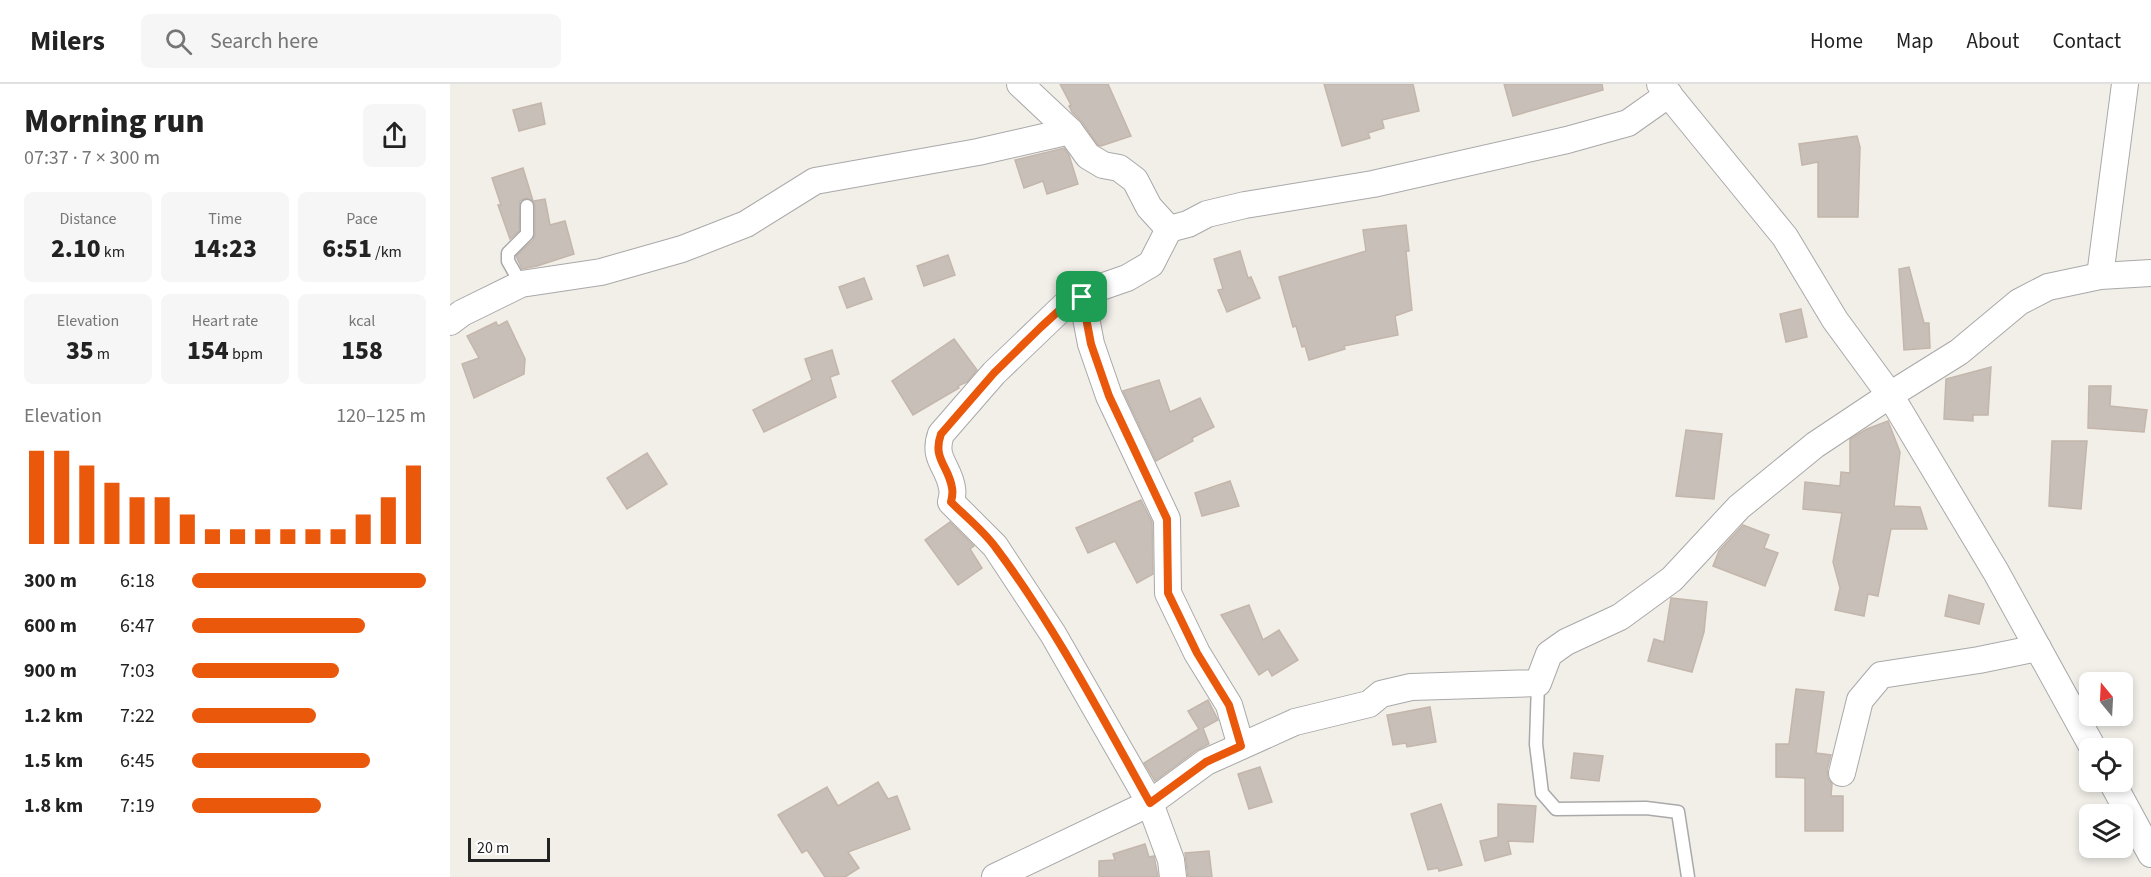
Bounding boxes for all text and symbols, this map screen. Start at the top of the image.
search box [141,14,561,68]
text: Milers [30,21,105,61]
icon: search [162,25,195,58]
text: Search here [210,25,318,57]
text: Home [1810,26,1863,56]
text: Map [1896,26,1934,56]
text: About [1967,26,2019,56]
text: Contact [2052,26,2121,56]
text: Morning run [24,98,204,145]
button: share [363,104,426,167]
text: 07:37 · 7 × 300 m [24,144,160,172]
text: Distance [60,208,116,230]
text: Time [208,208,242,230]
text: Pace [346,208,378,230]
text: 2.10 [51,230,101,267]
text: 14:23 [193,230,257,267]
text: 6:51 [322,230,372,267]
text: km [101,241,125,263]
text: /km [372,241,402,263]
pin [1056,271,1107,322]
icon: arrive [1065,280,1098,313]
text: Elevation [57,310,119,332]
text: Heart rate [192,310,258,332]
text: kcal [349,310,375,332]
text: 35 [66,332,94,369]
text: 154 [187,332,229,369]
text: 158 [341,332,383,369]
text: m [94,343,110,365]
text: bpm [229,343,263,365]
text: Elevation [24,402,102,430]
text: 120–125 m [336,402,426,430]
text: 300 m [24,567,77,595]
text: 6:18 [120,567,155,595]
text: 600 m [24,612,77,640]
text: 6:47 [120,612,155,640]
text: 900 m [24,657,77,685]
text: 7:03 [120,657,155,685]
north arrow [2079,672,2133,726]
map controls [2079,672,2133,858]
text: 1.2 km [24,702,83,730]
text: 7:22 [120,702,155,730]
button: locate [2079,738,2133,792]
text: 1.5 km [24,747,83,775]
text: 6:45 [120,747,155,775]
text: 1.8 km [24,792,83,820]
text: 7:19 [120,792,155,820]
button: layers [2079,804,2133,858]
scale bar [468,835,550,862]
text: 20 m [477,837,509,859]

